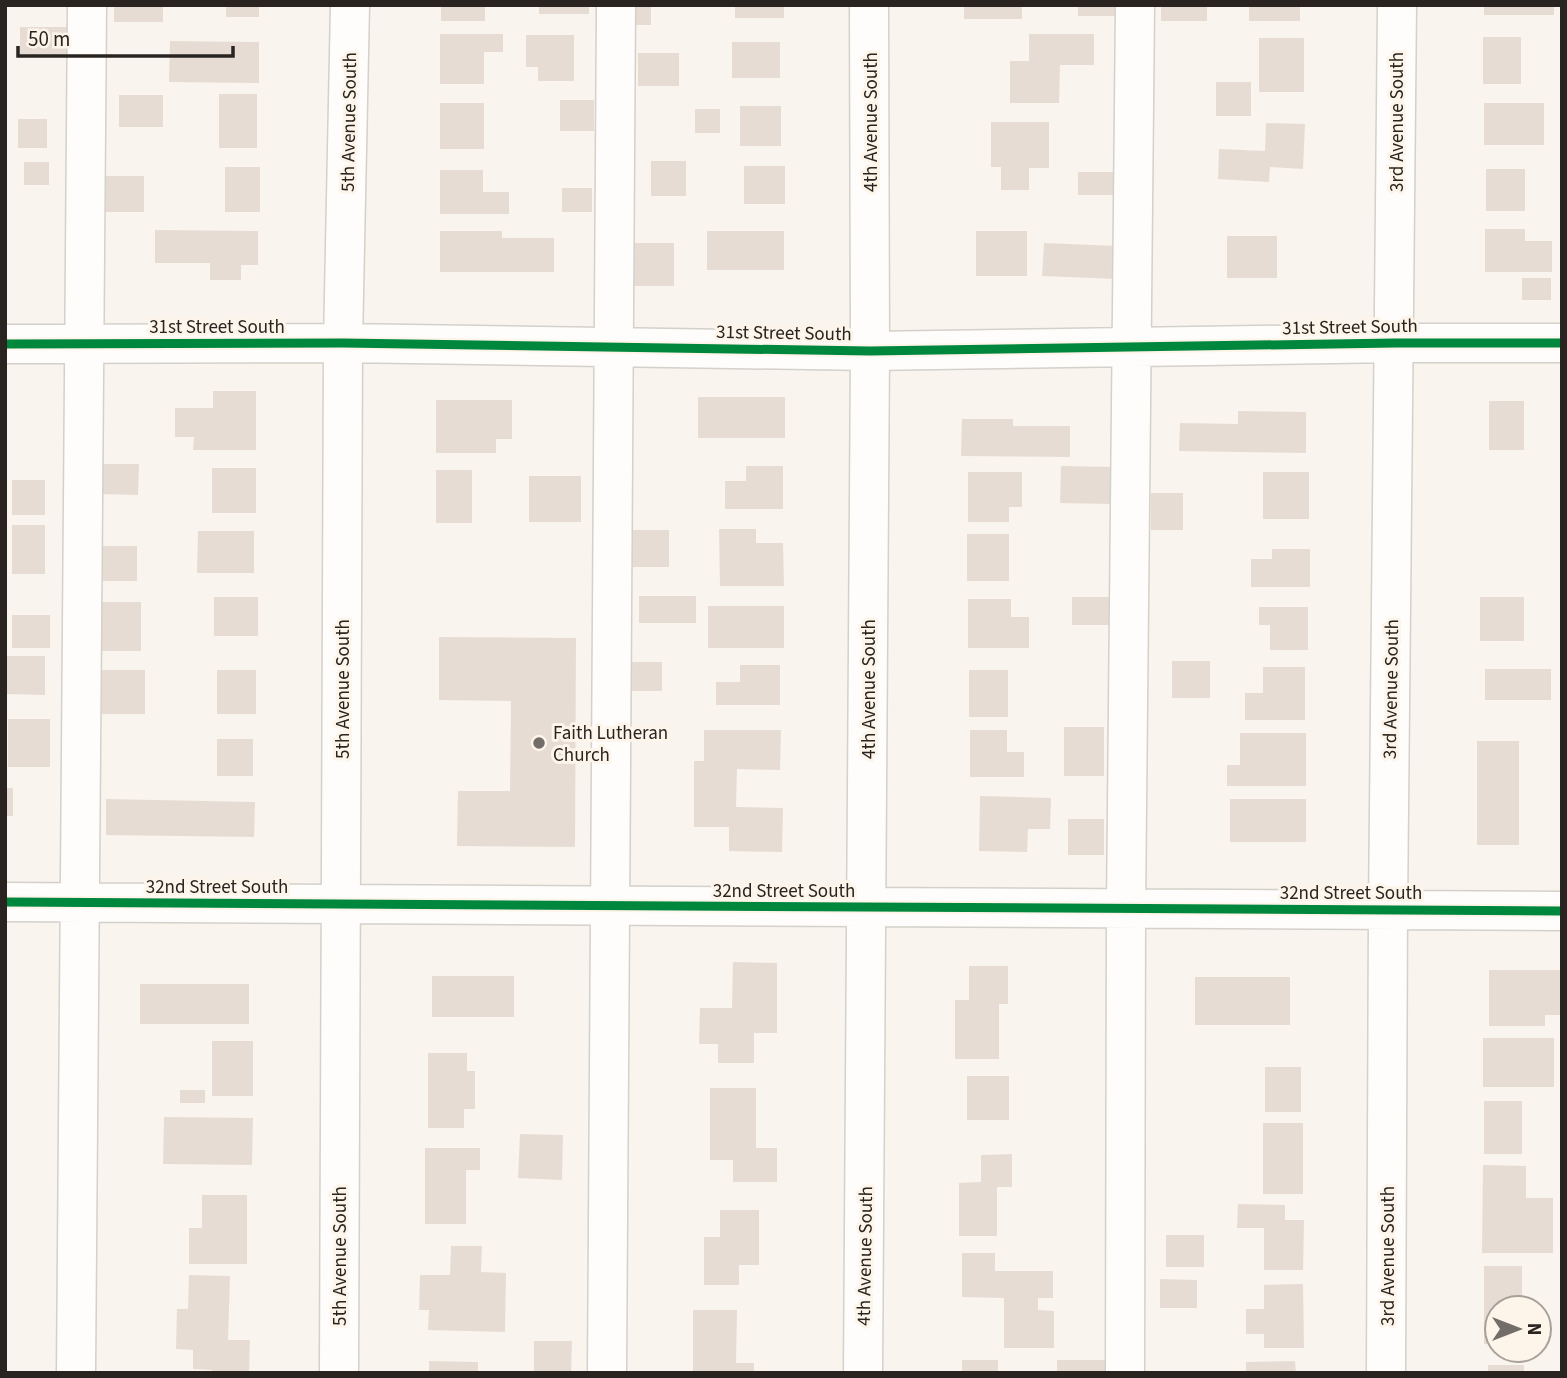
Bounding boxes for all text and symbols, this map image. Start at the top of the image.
scale bar [18,14,233,58]
text: 50 m [28,24,70,54]
street label: 5th Avenue South [335,52,364,192]
street label: 4th Avenue South [858,52,885,192]
street label: 3rd Avenue South [1384,52,1411,192]
street label: 31st Street South [1282,313,1418,342]
street label: 31st Street South [149,314,285,341]
street label: 31st Street South [716,319,852,348]
street label: 5th Avenue South [330,619,357,759]
street label: 4th Avenue South [856,619,883,759]
street label: 3rd Avenue South [1377,619,1406,759]
place label: Faith Lutheran Church [553,720,668,769]
marker: Faith Lutheran Church [531,735,547,751]
street label: 32nd Street South [146,874,288,901]
street label: 32nd Street South [713,878,855,905]
street label: 32nd Street South [1280,880,1422,907]
street label: 5th Avenue South [327,1186,354,1326]
street label: 4th Avenue South [851,1186,880,1326]
street label: 3rd Avenue South [1375,1186,1402,1326]
north arrow [1483,1294,1553,1364]
text: N [1520,1323,1547,1335]

